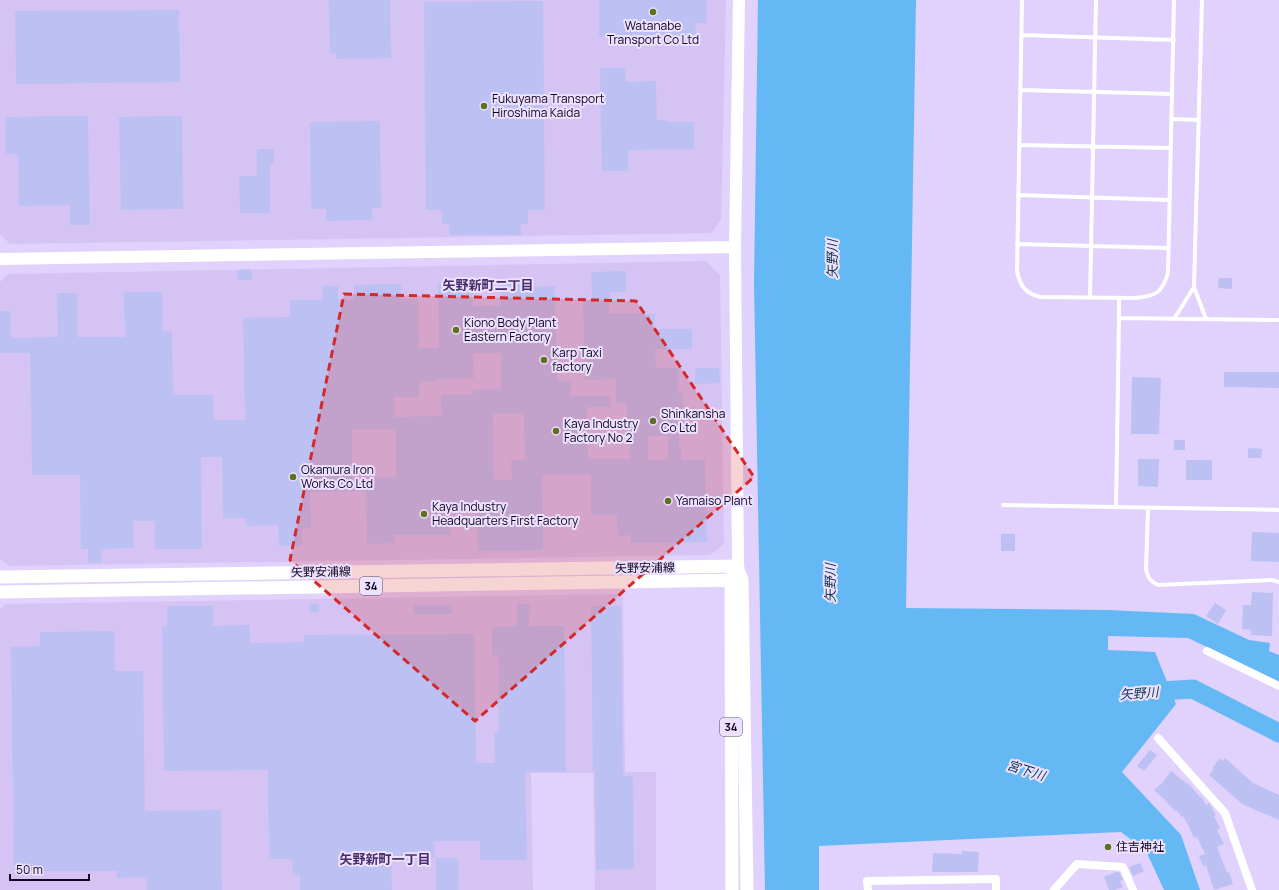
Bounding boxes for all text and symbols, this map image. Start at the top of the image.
marker: Watanabe Transport Co Ltd [648,7,658,17]
place label: Watanabe Transport Co Ltd [607,17,699,48]
place label: Fukuyama Transport Hiroshima Kaida [492,90,605,121]
marker: Fukuyama Transport Hiroshima Kaida [479,101,489,111]
water label: 矢野川 [823,238,841,279]
district label: 矢野新町二丁目 [442,276,534,294]
place label: Kiono Body Plant Eastern Factory [464,314,557,345]
marker: Kiono Body Plant Eastern Factory [451,325,461,335]
place label: Karp Taxi factory [552,344,602,375]
marker: Karp Taxi factory [539,355,549,365]
place label: Shinkansha Co Ltd [661,405,725,436]
place label: Kaya Industry Factory No 2 [564,415,639,446]
marker: Shinkansha Co Ltd [648,416,658,426]
marker: Kaya Industry Factory No 2 [551,426,561,436]
place label: Okamura Iron Works Co Ltd [301,461,374,492]
marker: Okamura Iron Works Co Ltd [288,472,298,482]
place label: Yamaiso Plant [676,492,753,509]
marker: Yamaiso Plant [663,496,673,506]
place label: Kaya Industry Headquarters First Factory [432,498,579,529]
marker: Kaya Industry Headquarters First Factory [419,509,429,519]
street label: 矢野安浦線 [615,558,675,577]
street label: 矢野安浦線 [291,562,351,581]
water label: 矢野川 [821,562,839,603]
road number: 34 [360,577,382,595]
water label: 矢野川 [1119,683,1161,703]
road number: 34 [720,718,742,736]
water label: 宮下川 [1005,755,1049,785]
place label: 住吉神社 [1116,838,1164,855]
marker: 住吉神社 [1103,842,1113,852]
district label: 矢野新町一丁目 [339,850,431,868]
scale bar [10,856,89,882]
text: 50 m [16,861,43,878]

